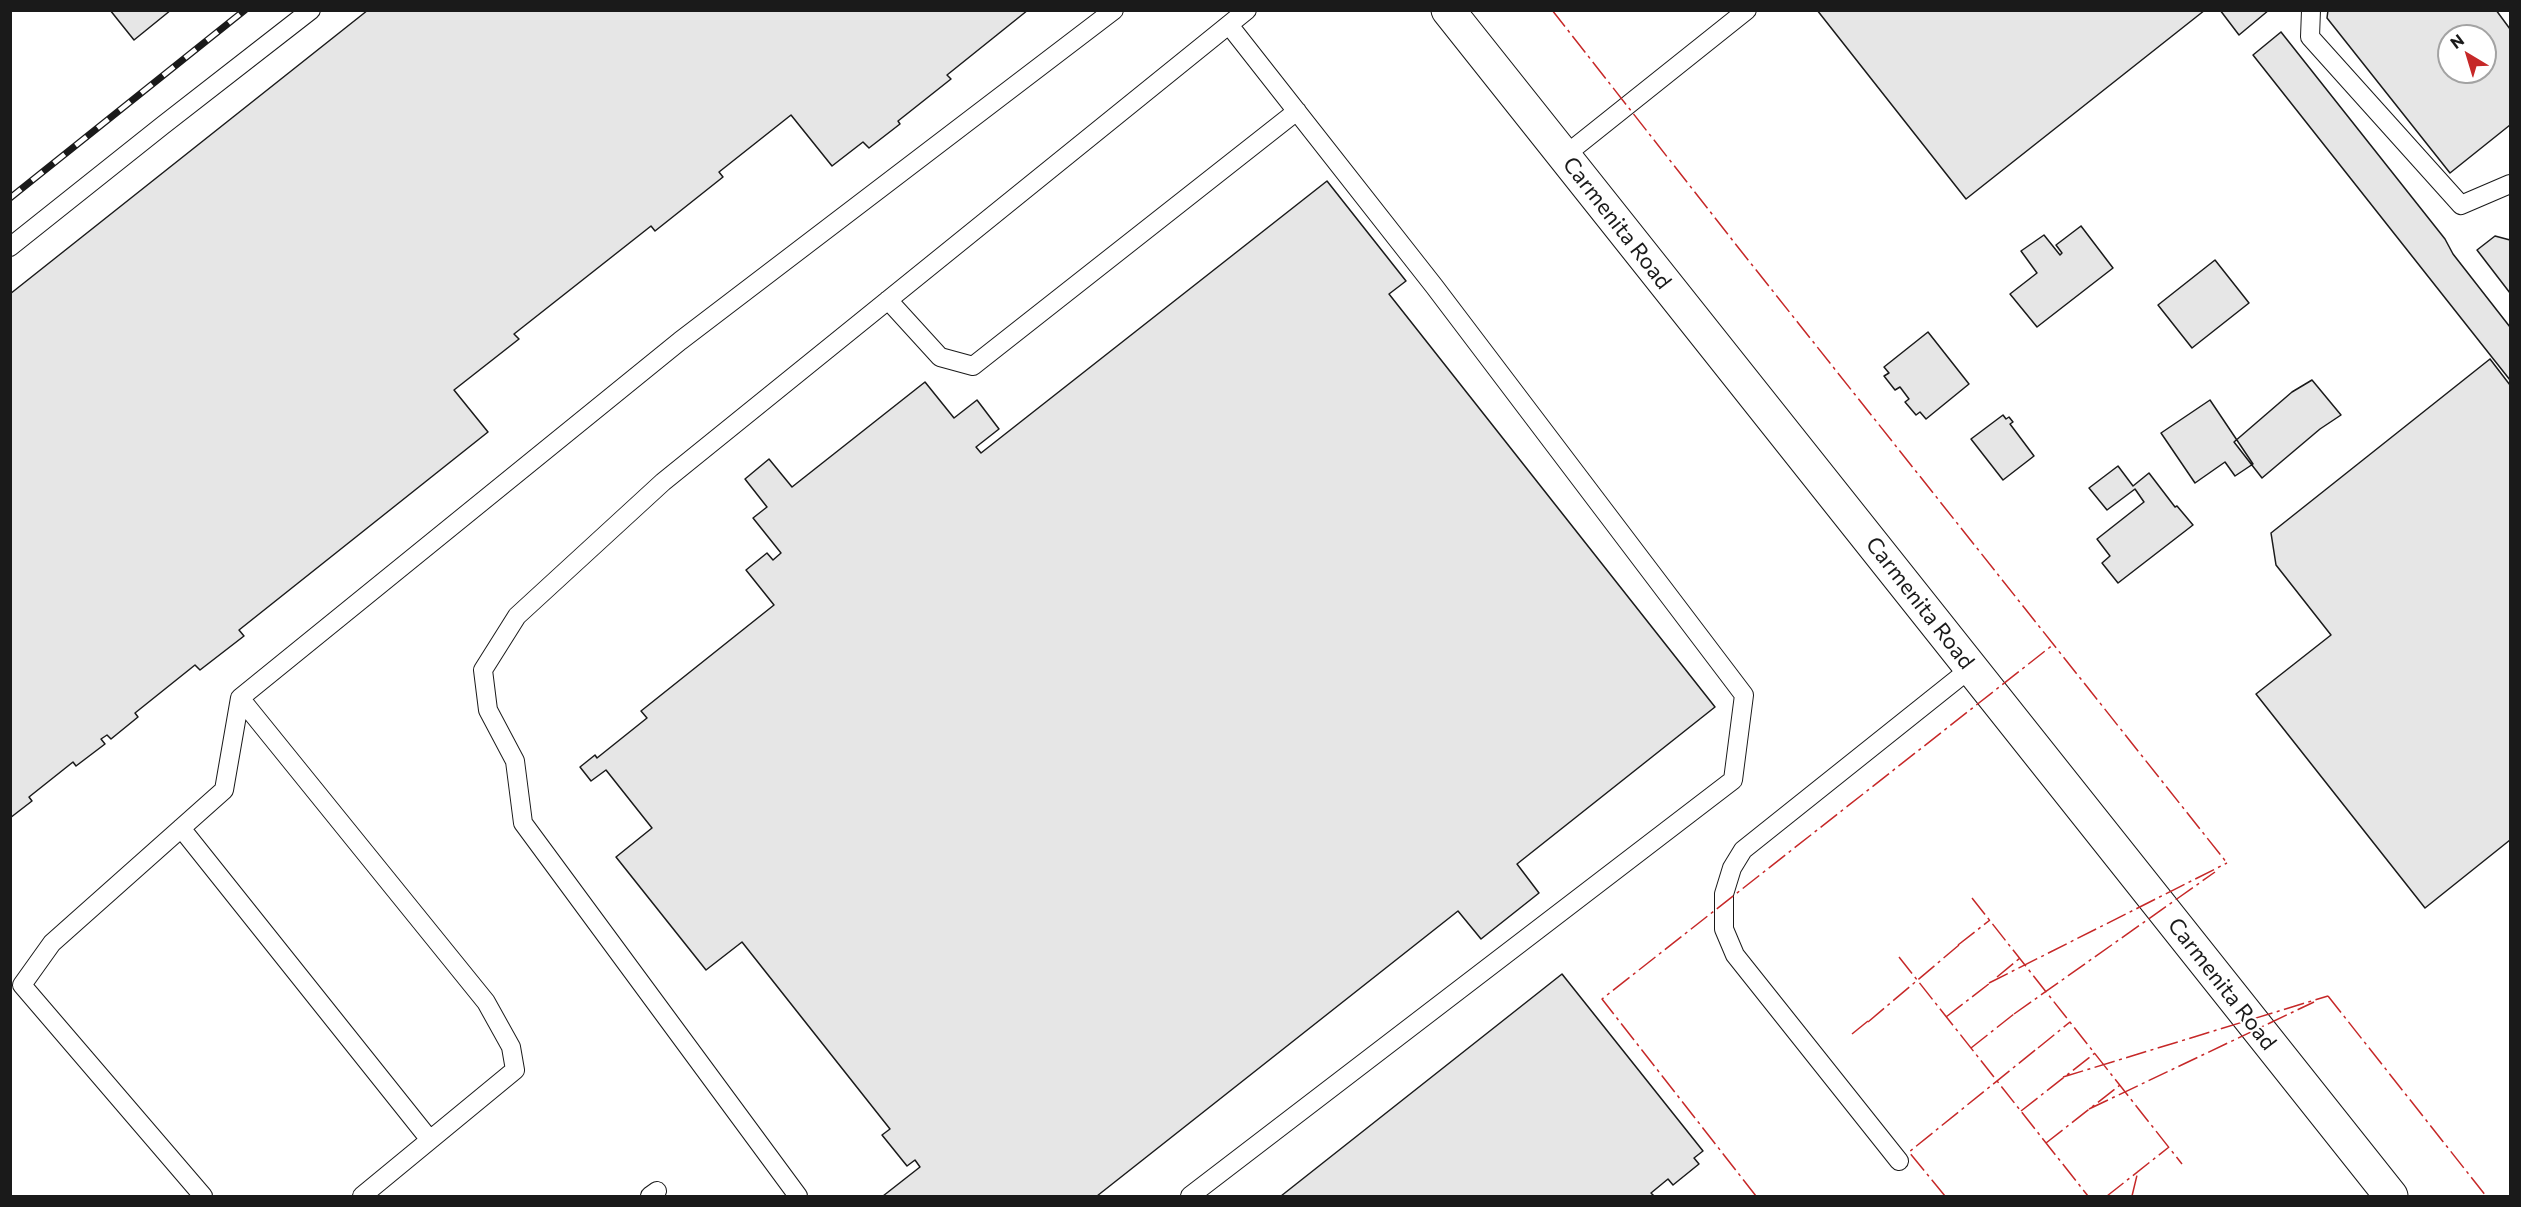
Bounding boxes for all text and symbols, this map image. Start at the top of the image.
north arrow [2437,24,2497,84]
text: N [2446,30,2467,52]
street label: Carmenita Road [1557,152,1677,294]
street label: Carmenita Road [1860,532,1980,674]
street label: Carmenita Road [2162,913,2282,1055]

